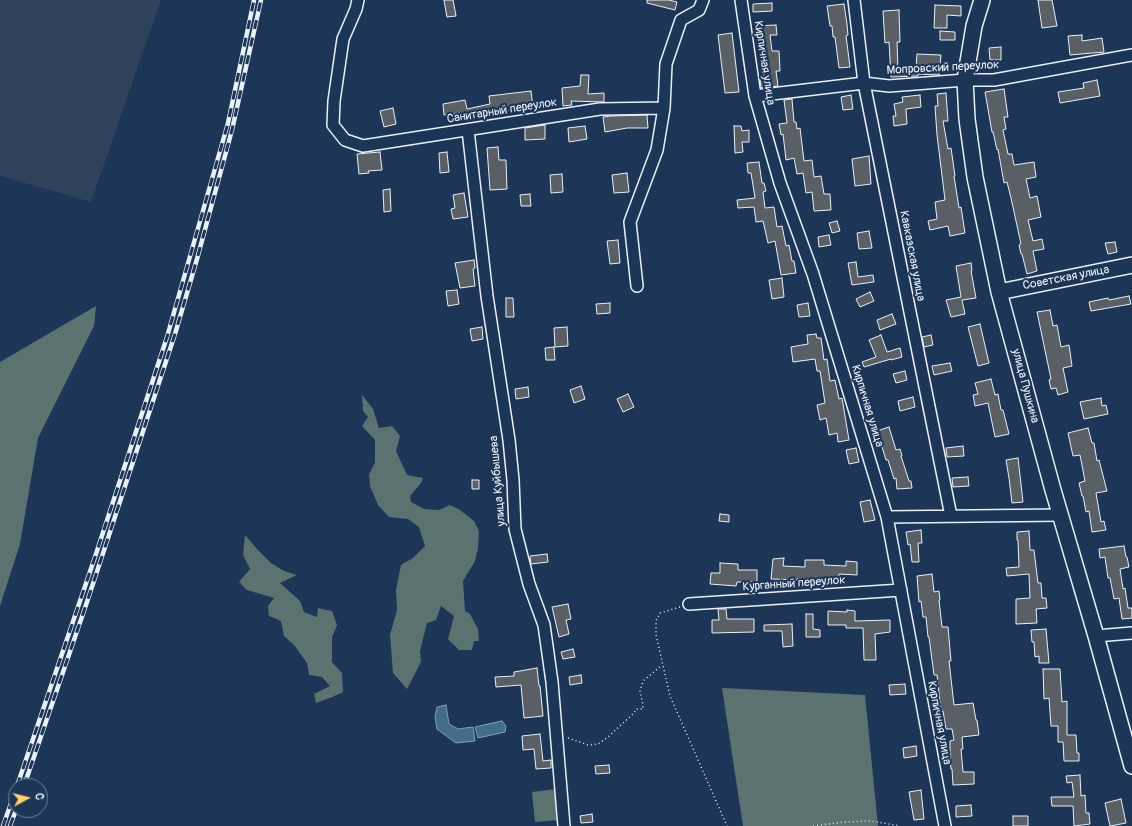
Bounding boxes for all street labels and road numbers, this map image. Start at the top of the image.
street label: Кирпичная улица [750,20,778,106]
street label: Мопровский переулок [886,58,1000,78]
street label: Санитарный переулок [446,95,558,127]
street label: Кавказская улица [896,210,928,302]
street label: Советская улица [1022,263,1110,293]
street label: улица Пушкина [1008,347,1042,425]
street label: Кирпичная улица [848,363,886,449]
street label: улица Куйбышева [487,435,509,527]
street label: Курганный переулок [742,573,846,595]
street label: Кирпичная улица [924,680,954,766]

